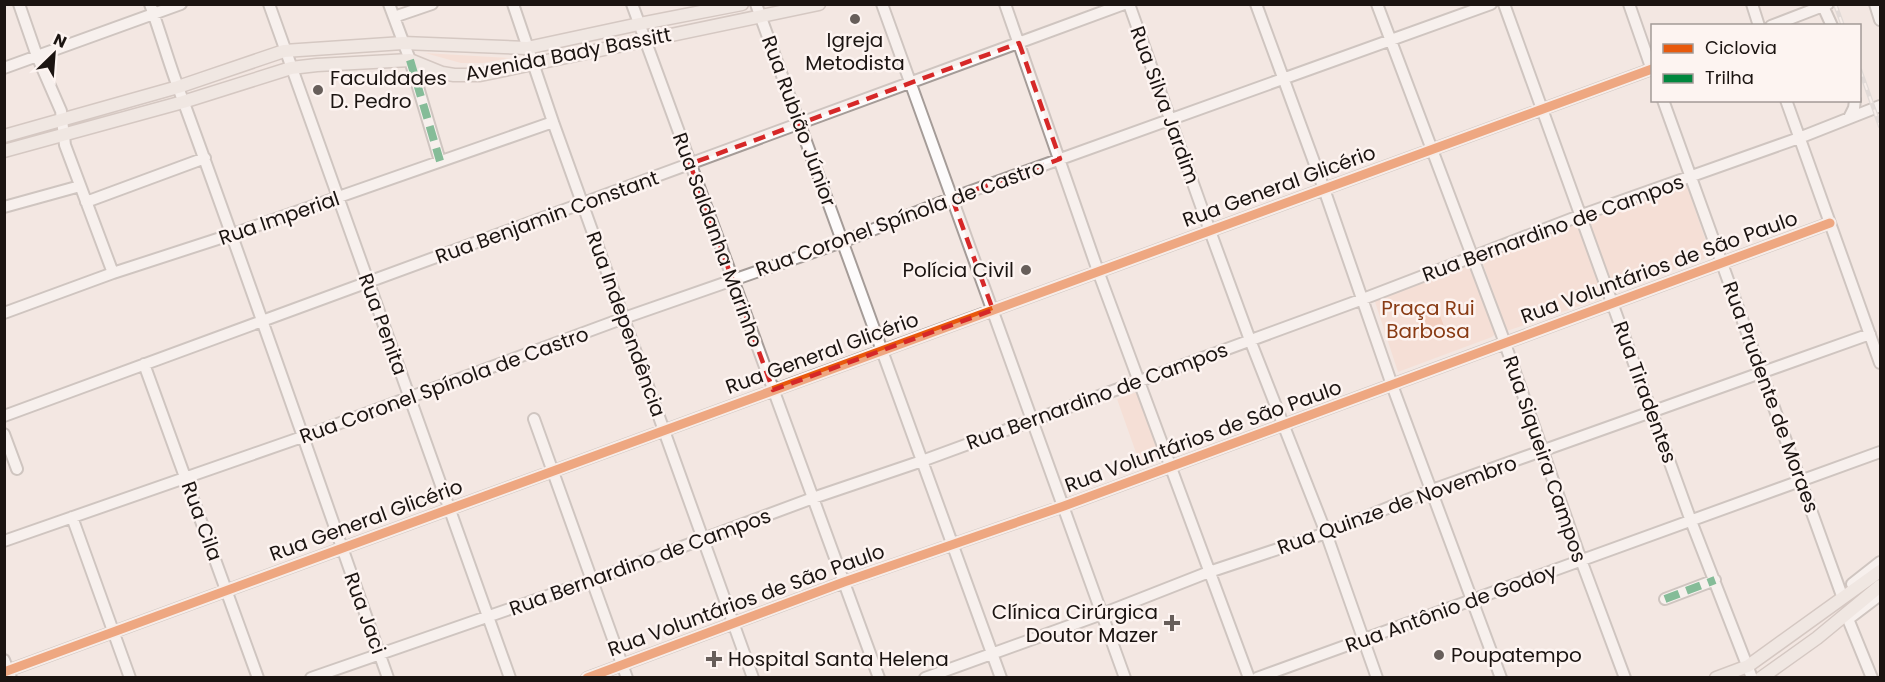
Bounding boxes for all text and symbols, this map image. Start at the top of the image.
marker: Igreja Metodista [848,12,862,26]
street label: Avenida Bady Bassitt [463,20,673,88]
street label: Rua Silva Jardim [1123,22,1207,188]
north arrow [24,24,84,84]
legend [1651,24,1861,102]
place label: Igreja Metodista [805,26,905,77]
text: N [50,28,70,54]
street label: Rua Rubião Júnior [755,32,843,210]
text: Ciclovia [1705,35,1777,60]
place label: Faculdades D. Pedro [330,64,447,115]
text: Trilha [1705,65,1754,90]
marker: Faculdades D. Pedro [311,83,325,97]
street label: Rua Saldanha Marinho [666,129,770,351]
street label: Rua General Glicério [1179,138,1379,234]
street label: Rua Coronel Spínola de Castro [752,153,1048,283]
street label: Rua Benjamin Constant [431,164,663,270]
street label: Rua Bernardino de Campos [1418,168,1688,288]
street label: Rua Imperial [215,184,343,252]
street label: Rua Voluntários de São Paulo [1517,204,1801,330]
street label: Rua Independência [579,227,673,421]
place label: Polícia Civil [902,256,1014,284]
marker: Polícia Civil [1019,263,1033,277]
street label: Rua Penita [352,269,414,379]
street label: Rua Prudente de Moraes [1716,277,1826,517]
park label: Praça Rui Barbosa [1381,294,1475,345]
street label: Rua General Glicério [722,305,922,401]
street label: Rua Tiradentes [1606,317,1684,467]
street label: Rua Coronel Spínola de Castro [296,320,592,450]
street label: Rua Bernardino de Campos [962,336,1232,456]
street label: Rua Siqueira Campos [1496,352,1594,566]
street label: Rua Voluntários de São Paulo [1061,373,1345,499]
street label: Rua Quinze de Novembro [1273,449,1521,561]
street label: Rua General Glicério [266,472,466,568]
street label: Rua Cila [175,477,229,565]
street label: Rua Bernardino de Campos [505,502,775,622]
street label: Rua Voluntários de São Paulo [604,537,888,663]
street label: Rua Antônio de Godoy [1341,557,1561,659]
street label: Rua Jaci [337,568,393,658]
place label: Clínica Cirúrgica Doutor Mazer [992,598,1158,649]
marker: Clínica Cirúrgica Doutor Mazer [1163,614,1181,632]
place label: Poupatempo [1451,641,1582,669]
place label: Hospital Santa Helena [728,645,949,673]
marker: Poupatempo [1432,648,1446,662]
marker: Hospital Santa Helena [705,650,723,668]

